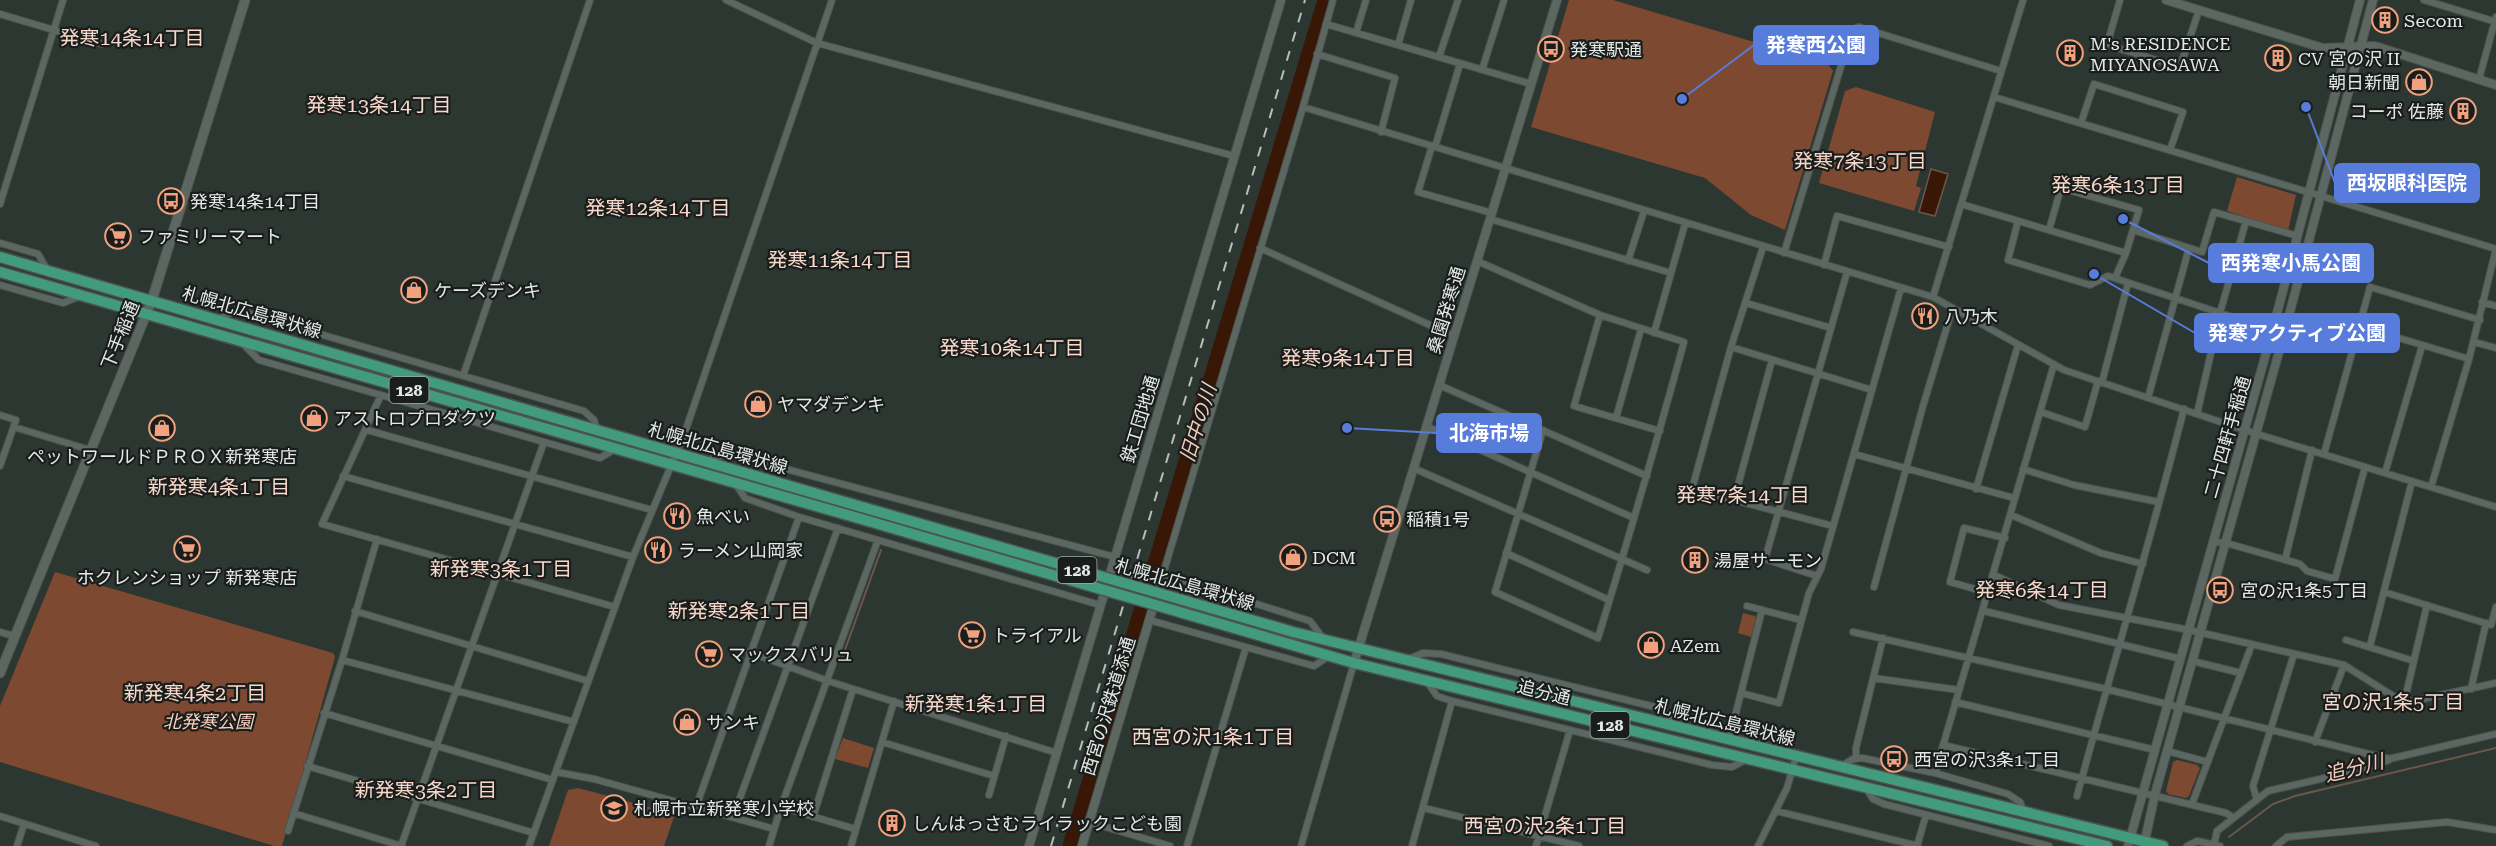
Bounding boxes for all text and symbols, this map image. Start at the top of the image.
building icon: Secom [2370,5,2400,35]
place label: Secom [2404,10,2463,31]
district label: 発寒14条14丁目 [60,26,204,50]
callout: 発寒西公園 [1754,26,1878,64]
text: 発寒西公園 [1766,33,1866,57]
place label: M's RESIDENCE MIYANOSAWA [2090,33,2231,75]
bus stop icon: 発寒駅通 [1536,34,1566,64]
building icon: M's RESIDENCE MIYANOSAWA [2055,38,2085,68]
place label: 発寒駅通 [1570,39,1642,60]
building icon: CV 宮の沢 II [2263,43,2293,73]
place label: CV 宮の沢 II [2298,48,2400,69]
shop icon: 朝日新聞 [2404,67,2434,97]
place label: 朝日新聞 [2328,72,2400,93]
district label: 発寒13条14丁目 [307,93,451,117]
building icon: コーポ 佐藤 [2448,96,2478,126]
place label: コーポ 佐藤 [2349,101,2444,122]
district label: 発寒7条13丁目 [1793,149,1927,173]
callout: 西坂眼科医院 [2335,164,2479,202]
text: 西坂眼科医院 [2347,171,2467,195]
district label: 発寒6条13丁目 [2051,173,2185,197]
bus stop icon: 発寒14条14丁目 [156,186,186,216]
place label: 発寒14条14丁目 [190,191,320,212]
district label: 発寒12条14丁目 [586,196,730,220]
supermarket icon: ファミリーマート [103,221,133,251]
place label: ファミリーマート [138,226,282,247]
callout: 西発寒小馬公園 [2209,244,2373,282]
district label: 発寒11条14丁目 [768,248,912,272]
text: 西発寒小馬公園 [2221,251,2361,275]
street label: 桑園発寒通 [1423,264,1469,356]
shop icon: ケーズデンキ [399,275,429,305]
place label: ケーズデンキ [434,280,541,301]
street label: 札幌北広島環状線 [180,282,324,342]
street label: 下手稲通 [97,298,143,372]
restaurant icon: 八乃木 [1910,301,1940,331]
place label: 八乃木 [1944,306,1998,327]
callout: 発寒アクティブ公園 [2195,314,2399,352]
text: 発寒アクティブ公園 [2208,321,2386,345]
district label: 発寒10条14丁目 [940,336,1084,360]
district label: 発寒9条14丁目 [1281,346,1415,370]
street label: 鉄工団地通 [1117,373,1163,465]
street label: 二十四軒手稲通 [2200,374,2254,500]
road number: 128 [390,377,428,403]
water label: 旧中の川 [1175,379,1222,465]
shop icon: ヤマダデンキ [743,389,773,419]
place label: ヤマダデンキ [777,394,885,415]
shop icon: アストロプロダクツ [299,403,329,433]
place label: アストロプロダクツ [334,408,496,429]
shop icon: ペットワールドＰＲＯＸ新発寒店 [147,413,177,443]
callout: 北海市場 [1437,414,1541,452]
street label: 札幌北広島環状線 [646,418,790,478]
text: 北海市場 [1449,421,1529,445]
place label: ペットワールドＰＲＯＸ新発寒店 [27,446,297,467]
district label: 新発寒4条1丁目 [148,475,290,499]
district label: 発寒7条14丁目 [1676,483,1810,507]
restaurant icon: 魚べい [662,501,692,531]
bus stop icon: 稲積1号 [1372,504,1402,534]
place label: 魚べい [696,506,750,527]
place label: 稲積1号 [1406,509,1470,530]
supermarket icon: ホクレンショップ 新発寒店 [172,534,202,564]
restaurant icon: ラーメン山岡家 [643,535,673,565]
place label: ラーメン山岡家 [678,540,803,561]
shop icon: DCM [1278,542,1308,572]
building icon: 湯屋サーモン [1680,545,1710,575]
place label: DCM [1312,547,1356,568]
place label: 湯屋サーモン [1714,550,1822,571]
street label: 札幌北広島環状線 [1113,554,1257,614]
district label: 新発寒3条1丁目 [430,557,572,581]
road number: 128 [1058,557,1096,583]
place label: ホクレンショップ 新発寒店 [77,567,297,588]
bus stop icon: 宮の沢1条5丁目 [2205,575,2235,605]
district label: 発寒6条14丁目 [1975,578,2109,602]
place label: 宮の沢1条5丁目 [2240,580,2368,601]
district label: 新発寒2条1丁目 [668,599,810,623]
supermarket icon: トライアル [957,620,987,650]
place label: トライアル [992,625,1082,646]
shop icon: AZem [1636,630,1666,660]
street label: 西宮の沢鉄道添通 [1077,634,1139,778]
place label: AZem [1670,635,1720,656]
supermarket icon: マックスバリュ [694,639,724,669]
place label: マックスバリュ [728,644,853,665]
street label: 追分通 [1515,675,1573,709]
district label: 新発寒4条2丁目 [124,681,266,705]
district label: 宮の沢1条5丁目 [2322,690,2464,714]
district label: 新発寒1条1丁目 [905,692,1047,716]
street label: 札幌北広島環状線 [1653,694,1797,750]
shop icon: サンキ [672,707,702,737]
park label: 北発寒公園 [163,711,256,732]
place label: サンキ [706,712,760,733]
road number: 128 [1590,712,1630,738]
district label: 西宮の沢1条1丁目 [1132,725,1294,749]
bus stop icon: 西宮の沢3条1丁目 [1879,744,1909,774]
place label: 西宮の沢3条1丁目 [1914,749,2060,770]
water label: 追分川 [2322,749,2388,787]
district label: 新発寒3条2丁目 [355,778,497,802]
school or university icon: 札幌市立新発寒小学校 [599,793,629,823]
place label: 札幌市立新発寒小学校 [634,798,814,819]
building icon: しんはっさむライラックこども園 [877,808,907,838]
place label: しんはっさむライラックこども園 [912,813,1182,834]
district label: 西宮の沢2条1丁目 [1464,814,1626,838]

